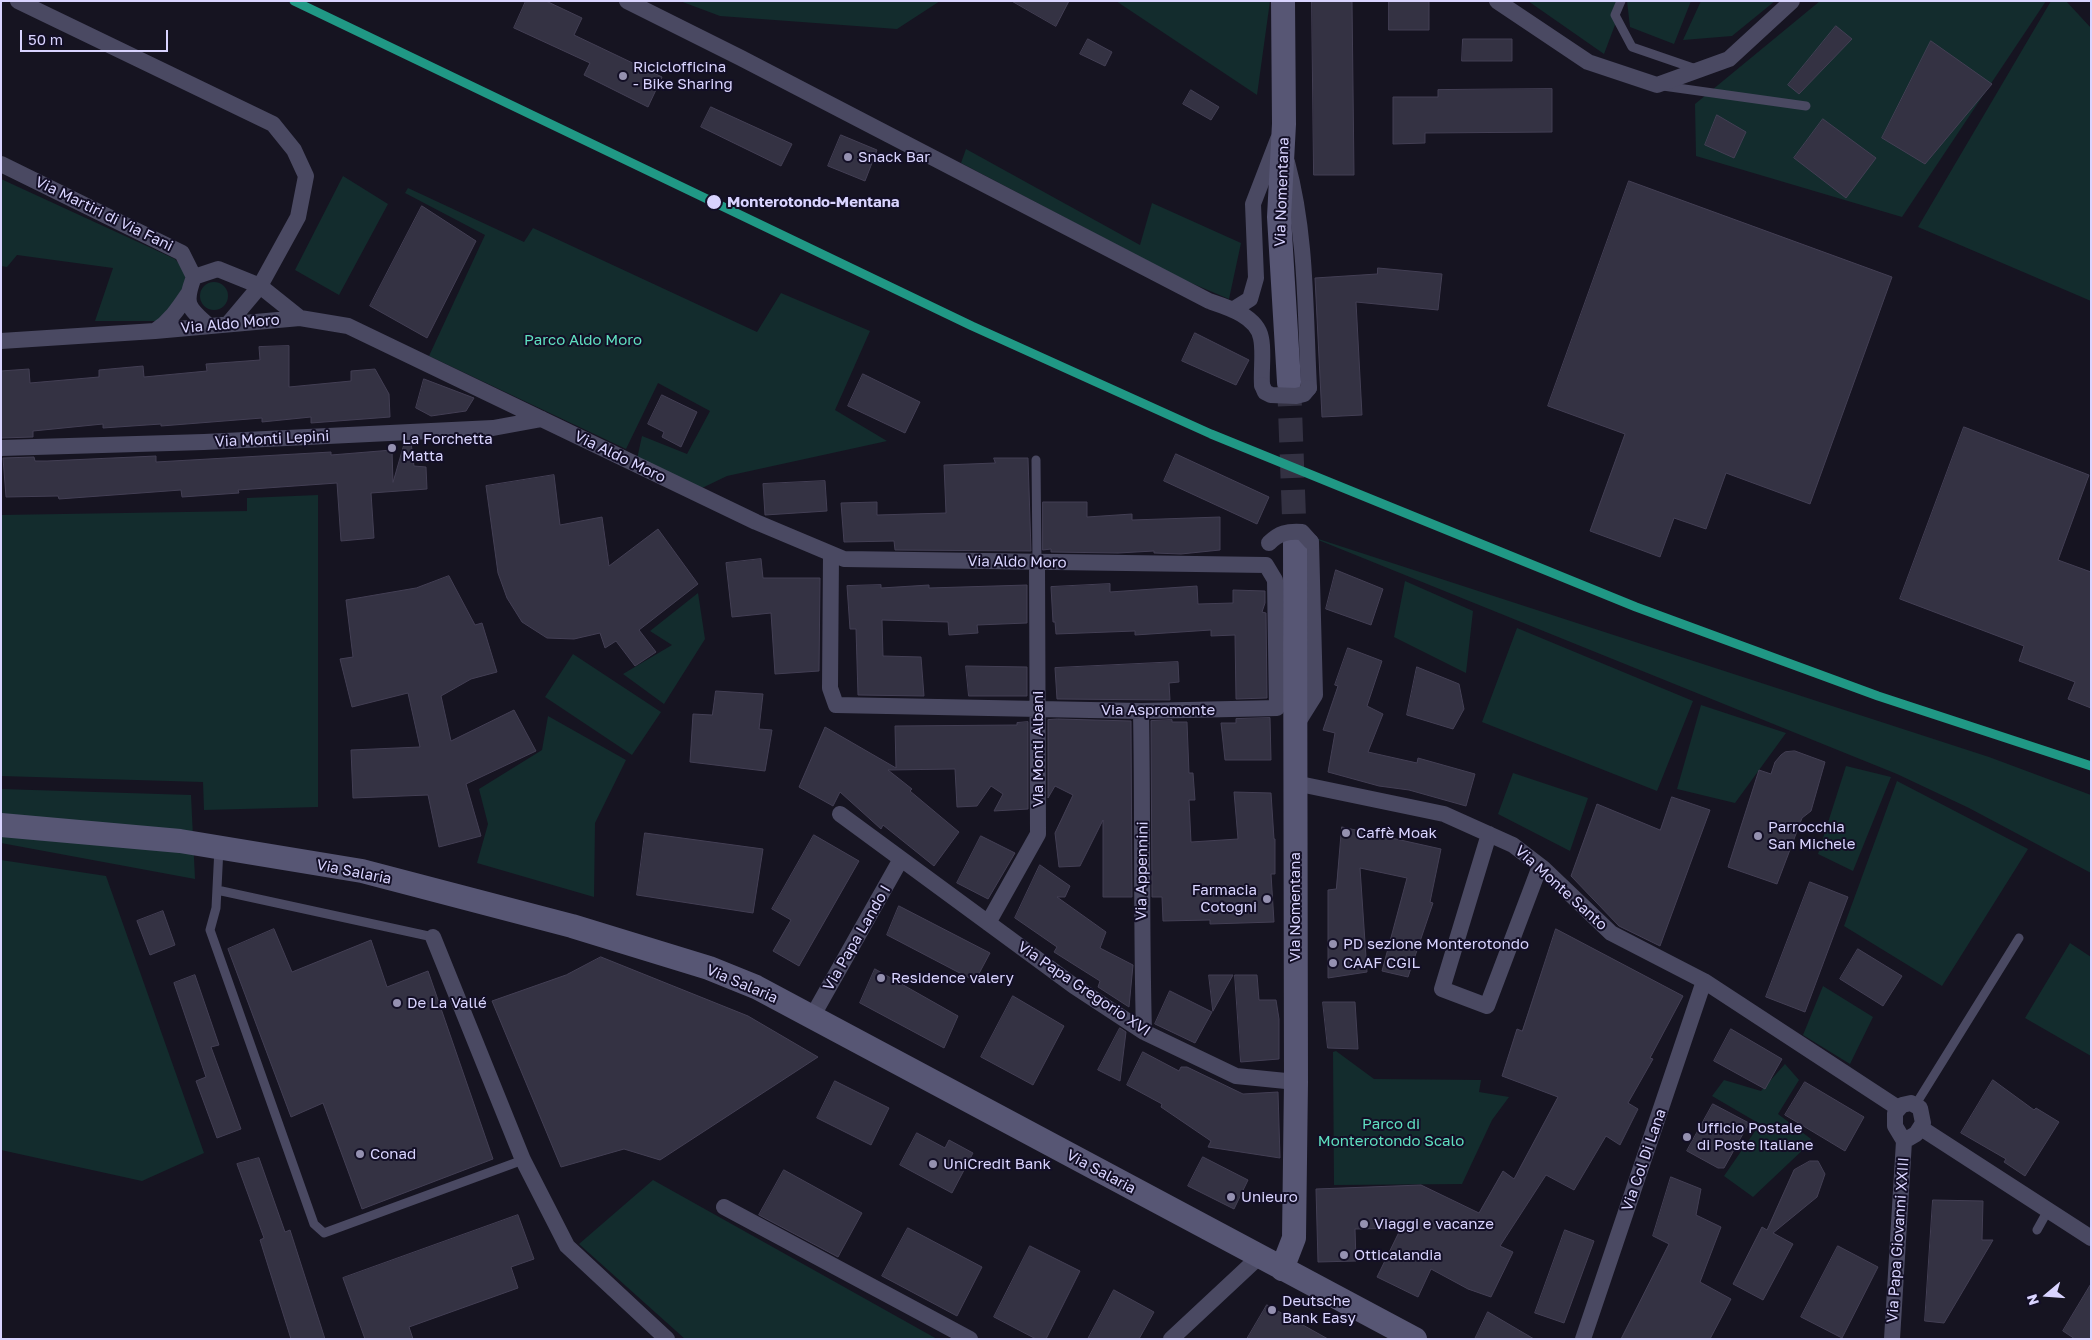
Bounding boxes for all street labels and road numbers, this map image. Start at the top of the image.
street label: Via Nomentana [1271,137,1293,247]
street label: Via Martiri di Via Fani [32,173,176,255]
street label: Via Aldo Moro [180,311,280,337]
street label: Via Monti Lepini [214,427,330,451]
street label: Via Aldo Moro [571,427,669,487]
street label: Via Aldo Moro [967,552,1067,572]
street label: Via Monti Albani [1029,691,1047,807]
street label: Via Aspromonte [1101,701,1215,719]
street label: Via Appennini [1132,821,1152,921]
street label: Via Monte Santo [1511,842,1611,934]
street label: Via Nomentana [1286,852,1304,962]
street label: Via Salaria [315,856,393,888]
street label: Via Papa Lando I [819,882,895,994]
street label: Via Papa Gregorio XVI [1014,938,1154,1040]
street label: Via Salaria [704,961,780,1007]
street label: Via Col Di Lana [1618,1106,1670,1214]
street label: Via Salaria [1063,1146,1139,1198]
street label: Via Papa Giovanni XXIII [1883,1157,1913,1323]

